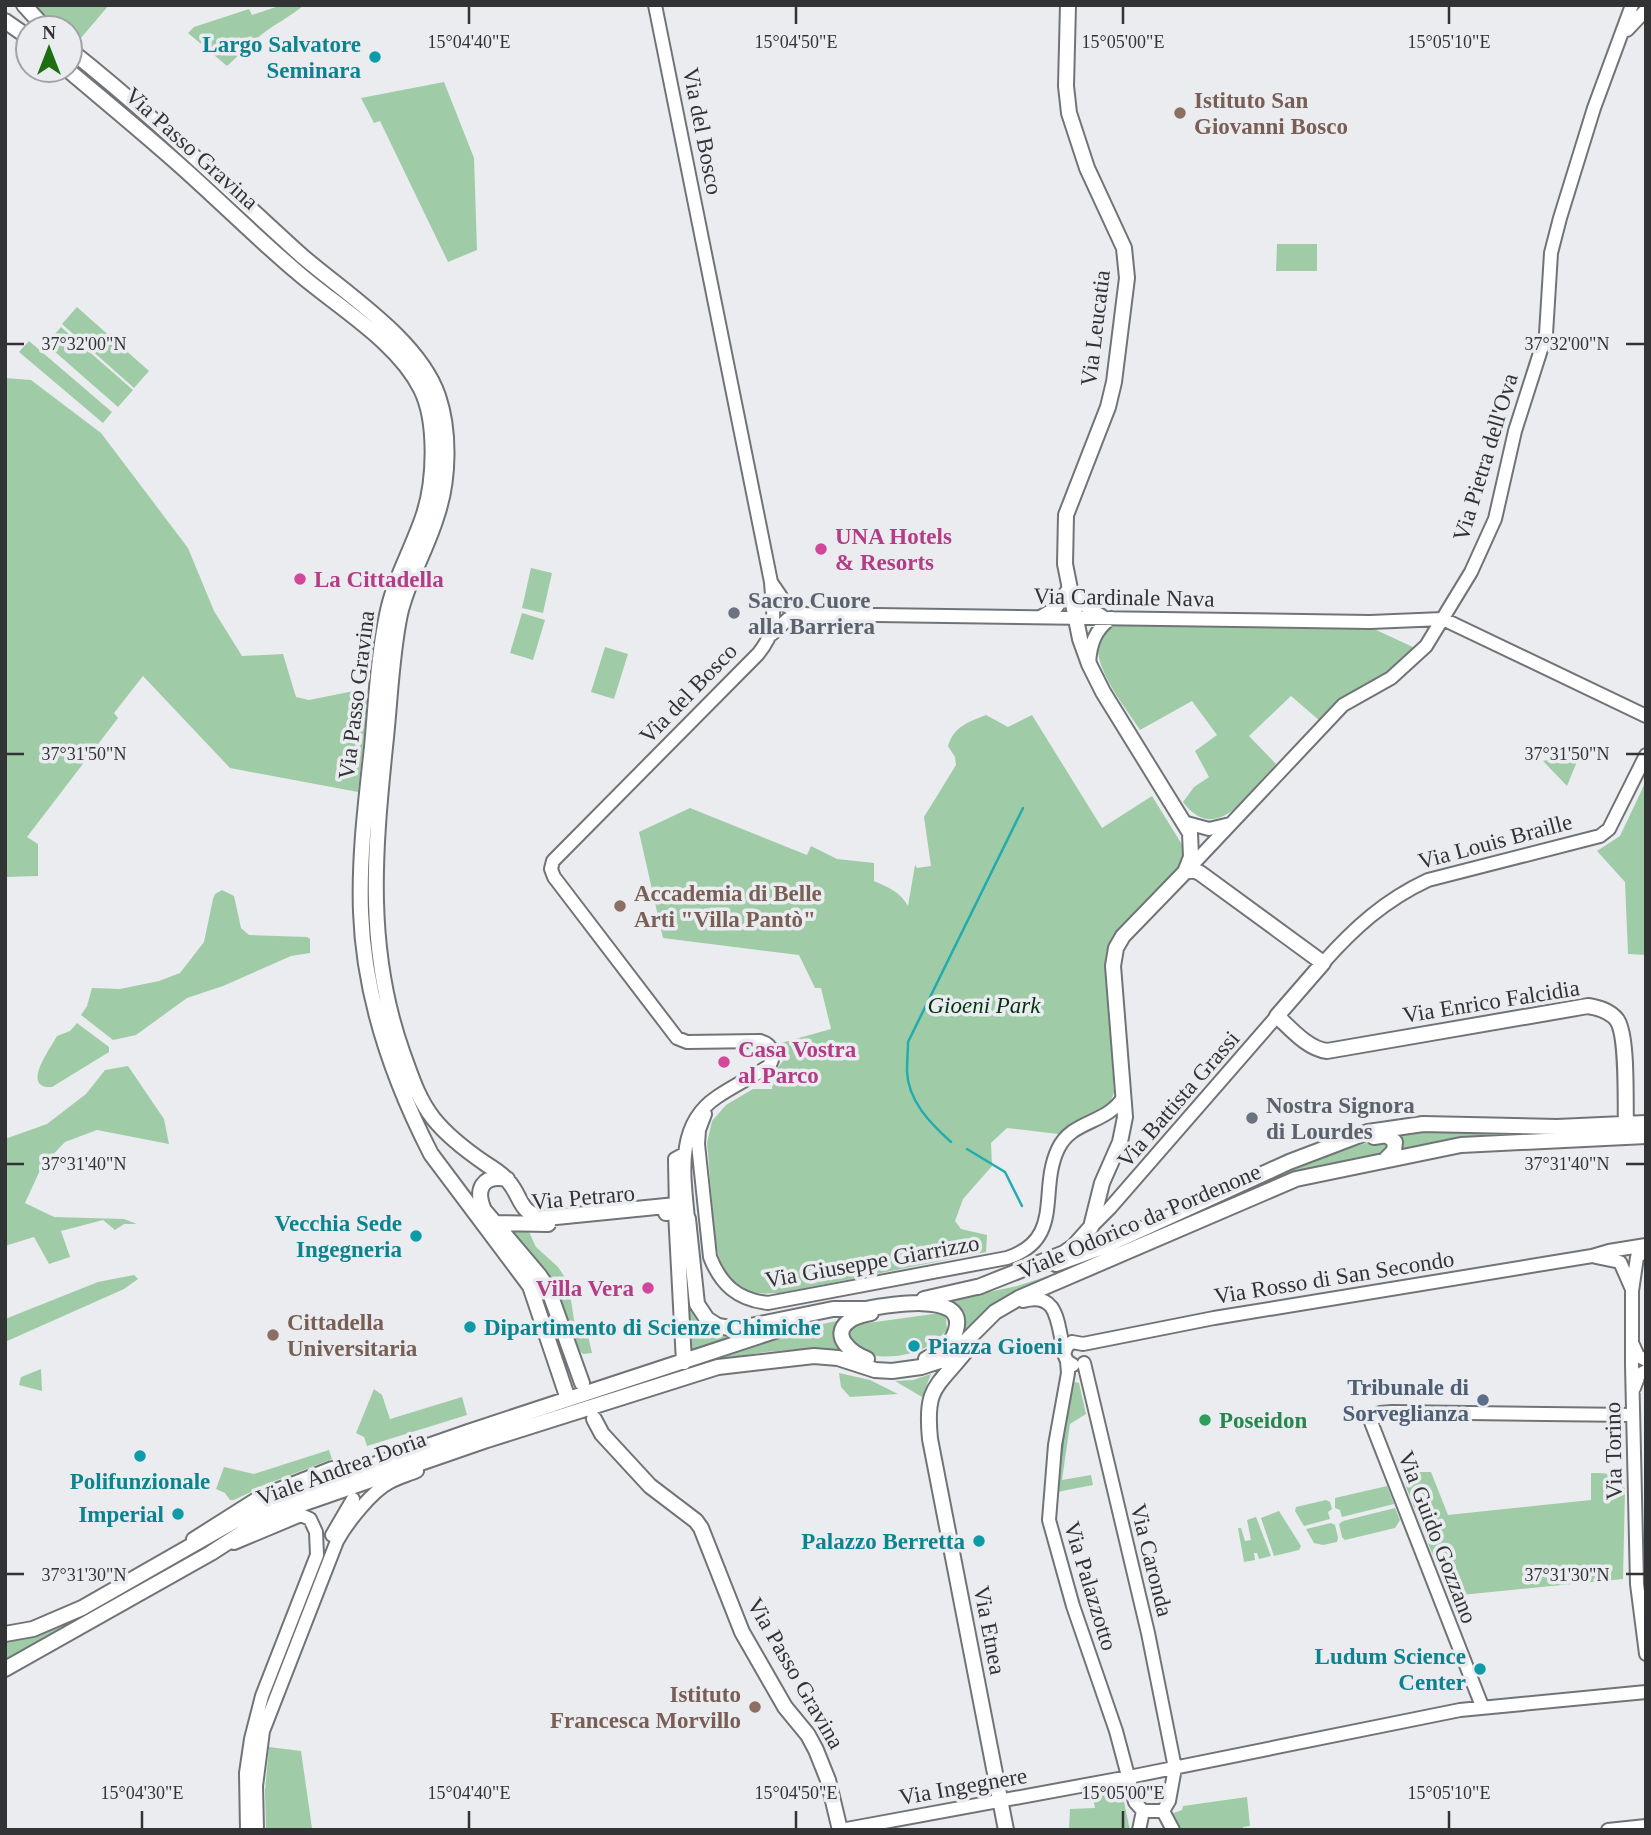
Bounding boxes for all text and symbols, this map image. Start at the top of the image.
north arrow [14,14,84,84]
text: N [42,22,56,43]
place label: Largo Salvatore Seminara [202,32,361,83]
text: 15°04'40"E [428,32,510,52]
text: 15°04'50"E [755,32,837,52]
text: 15°05'00"E [1082,32,1164,52]
text: 15°05'10"E [1408,32,1490,52]
marker: Largo Salvatore Seminara [367,49,383,65]
street label: Via del Bosco [678,65,727,197]
street label: Via Passo Gravina [120,82,263,214]
place label: Istituto San Giovanni Bosco [1194,88,1348,139]
marker: Istituto San Giovanni Bosco [1172,105,1188,121]
street label: Via Leucatia [1076,269,1115,388]
text: 37°32'00"N [42,334,126,354]
text: 37°32'00"N [1525,334,1609,354]
street label: Via Pietra dell'Ova [1448,370,1523,544]
place label: UNA Hotels & Resorts [835,524,952,575]
marker: UNA Hotels & Resorts [813,541,829,557]
place label: La Cittadella [314,567,444,592]
marker: La Cittadella [292,571,308,587]
street label: Via Cardinale Nava [1033,583,1215,612]
place label: Sacro Cuore alla Barriera [748,588,876,639]
marker: Sacro Cuore alla Barriera [726,605,742,621]
street label: Via Passo Gravina [334,609,379,781]
street label: Via del Bosco [635,638,742,748]
text: 37°31'50"N [42,744,126,764]
text: 37°31'50"N [1525,744,1609,764]
street label: Via Louis Braille [1415,809,1575,874]
place label: Accademia di Belle Arti "Villa Pantò" [634,881,822,932]
marker: Accademia di Belle Arti "Villa Pantò" [612,898,628,914]
street label: Via Enrico Falcidia [1401,975,1581,1028]
park label: Gioeni Park [927,993,1041,1018]
street label: Via Battista Grassi [1112,1026,1244,1173]
place label: Casa Vostra al Parco [738,1037,857,1088]
marker: Casa Vostra al Parco [716,1054,732,1070]
place label: Nostra Signora di Lourdes [1266,1093,1415,1144]
marker: Nostra Signora di Lourdes [1244,1110,1260,1126]
text: 37°31'40"N [42,1154,126,1174]
text: 37°31'40"N [1525,1154,1609,1174]
street label: Viale Odorico da Pordenone [1014,1159,1264,1284]
street label: Via Petraro [530,1181,636,1214]
place label: Vecchia Sede Ingegneria [274,1211,402,1262]
marker: Vecchia Sede Ingegneria [408,1228,424,1244]
street label: Via Giuseppe Giarrizzo [763,1230,981,1293]
street label: Via Rosso di San Secondo [1212,1246,1456,1309]
place label: Villa Vera [536,1276,634,1301]
marker: Villa Vera [640,1280,656,1296]
place label: Cittadella Universitaria [287,1310,418,1361]
place label: Dipartimento di Scienze Chimiche [484,1315,821,1340]
marker: Dipartimento di Scienze Chimiche [462,1319,478,1335]
marker: Cittadella Universitaria [265,1327,281,1343]
place label: Piazza Gioeni [928,1334,1063,1359]
marker: Piazza Gioeni [906,1338,922,1354]
place label: Tribunale di Sorveglianza [1343,1375,1470,1426]
marker: Tribunale di Sorveglianza [1475,1392,1491,1408]
street label: Via Torino [1600,1402,1627,1500]
place label: Poseidon [1219,1408,1307,1433]
marker: Poseidon [1197,1412,1213,1428]
street label: Viale Andrea Doria [253,1426,429,1511]
street label: Via Guido Gozzano [1393,1447,1482,1627]
marker: Polifunzionale [132,1448,148,1464]
place label: Polifunzionale [70,1469,210,1494]
street label: Via Caronda [1125,1501,1178,1619]
place label: Imperial [78,1502,164,1527]
marker: Imperial [170,1506,186,1522]
street label: Via Palazzotto [1059,1519,1122,1654]
place label: Palazzo Berretta [801,1529,965,1554]
marker: Palazzo Berretta [971,1533,987,1549]
text: 37°31'30"N [42,1565,126,1585]
text: 37°31'30"N [1525,1565,1609,1585]
street label: Via Etnea [969,1584,1010,1677]
street label: Via Passo Gravina [742,1593,849,1753]
place label: Ludum Science Center [1315,1644,1466,1695]
marker: Ludum Science Center [1472,1661,1488,1677]
place label: Istituto Francesca Morvillo [550,1682,741,1733]
marker: Istituto Francesca Morvillo [747,1699,763,1715]
street label: Via Ingegnere [897,1763,1029,1810]
text: 15°04'30"E [101,1783,183,1803]
text: 15°04'40"E [428,1783,510,1803]
text: 15°04'50"E [755,1783,837,1803]
text: 15°05'00"E [1082,1783,1164,1803]
text: 15°05'10"E [1408,1783,1490,1803]

